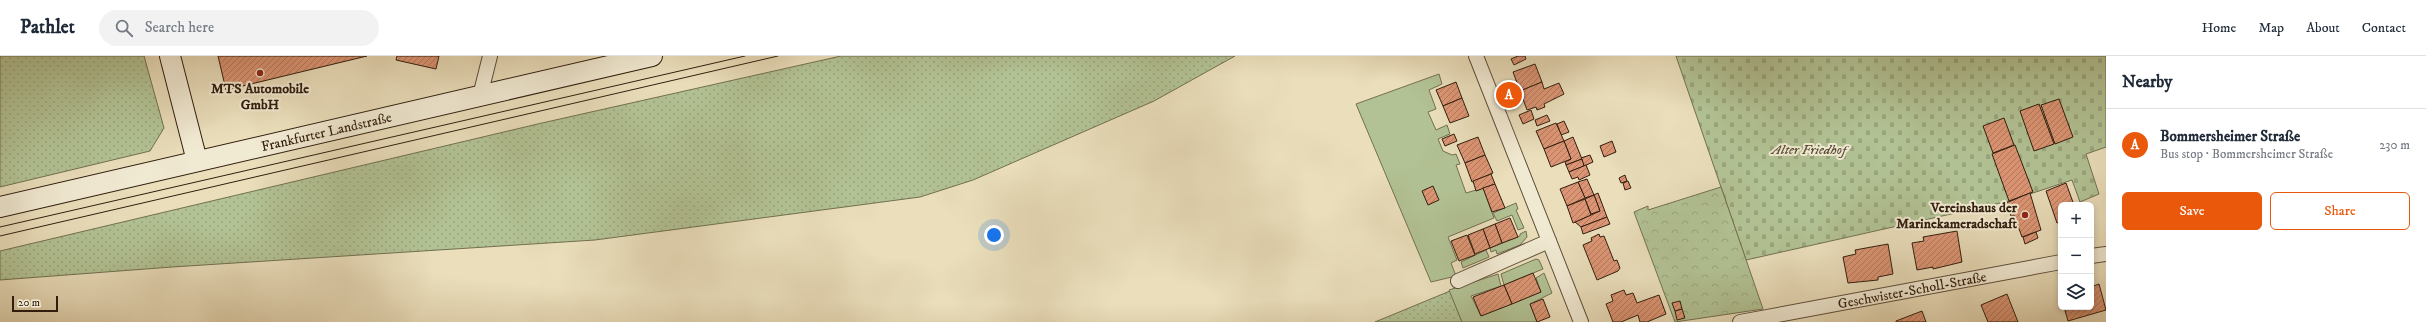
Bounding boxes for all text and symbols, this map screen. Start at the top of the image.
search box [99,10,379,46]
text: Pathlet [20,16,75,39]
icon: search [113,17,135,39]
text: Search here [145,18,214,37]
text: Home [2202,19,2236,37]
text: Map [2258,19,2284,37]
text: About [2306,19,2340,37]
text: Contact [2362,19,2406,37]
marker: MTS Automobile GmbH [255,68,265,78]
text: Nearby [2122,71,2172,93]
place label: MTS Automobile GmbH [211,80,309,114]
pin: A [1496,80,1522,110]
street label: Frankfurter Landstraße [260,109,394,156]
text: Bommersheimer Straße [2160,127,2300,146]
text: A [2131,137,2139,153]
text: 230 m [2379,137,2410,153]
park label: Alter Friedhof [1770,141,1850,159]
text: Bus stop · Bommersheimer Straße [2160,146,2333,162]
button: Save [2122,192,2262,230]
button: Share [2270,192,2410,230]
place label: Vereinshaus der Marinekameradschaft [1896,199,2018,233]
map controls [2058,202,2094,310]
button: + [2058,202,2094,238]
marker: Vereinshaus der Marinekameradschaft [2020,210,2030,220]
your location [984,225,1004,245]
button: − [2058,238,2094,274]
street label: Geschwister-Scholl-Straße [1836,268,1988,314]
button: layers [2058,274,2094,310]
scale bar [12,294,58,313]
text: 20 m [18,296,40,310]

